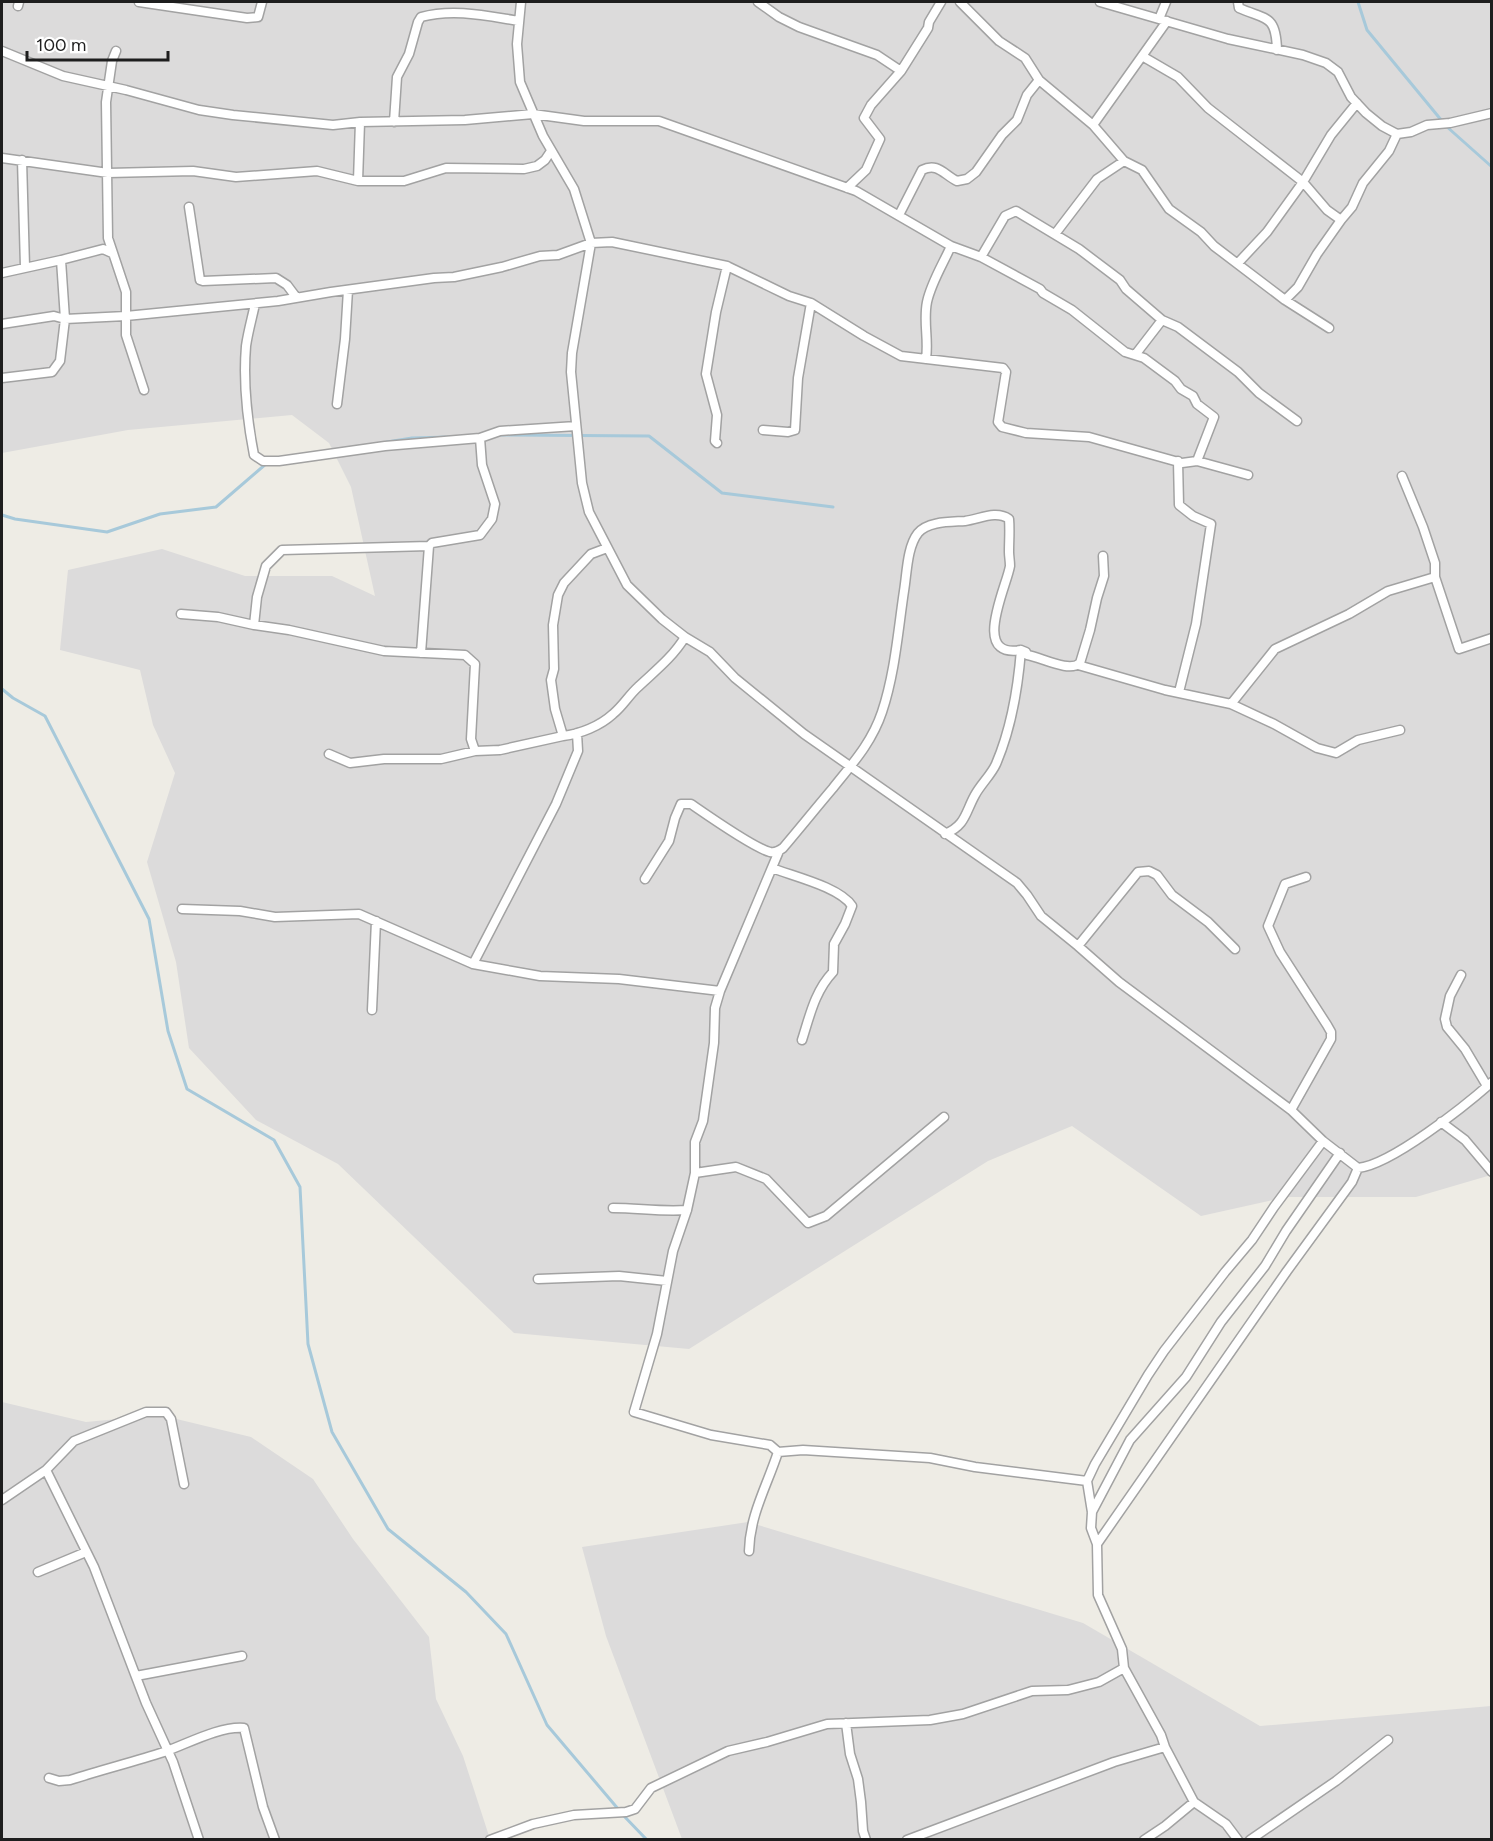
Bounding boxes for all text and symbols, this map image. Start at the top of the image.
scale bar [27,24,168,62]
text: 100 m [36,34,86,56]

